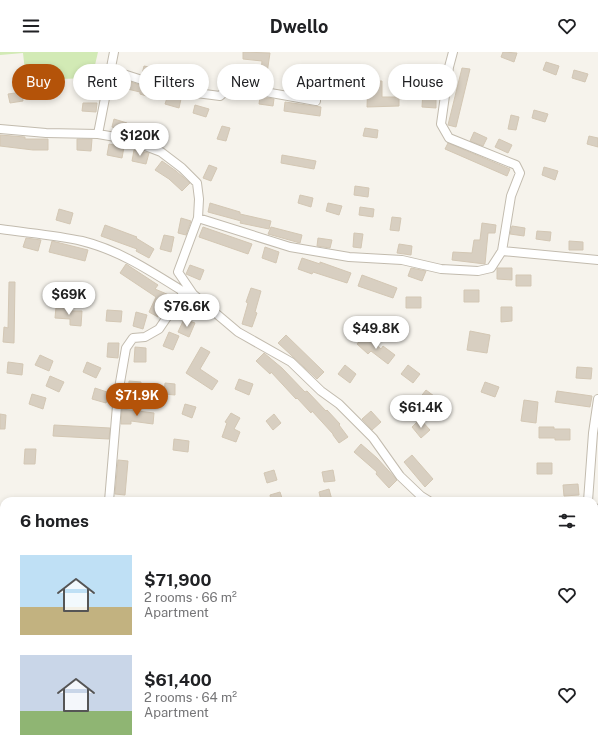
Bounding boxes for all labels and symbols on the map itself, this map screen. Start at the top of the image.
pin: $120K [112,123,168,157]
pin: $69K [45,282,93,316]
pin: $76.6K [154,294,220,328]
pin: $49.8K [343,316,409,350]
pin: $71.9K [104,383,170,417]
pin: $61.4K [388,395,454,429]

